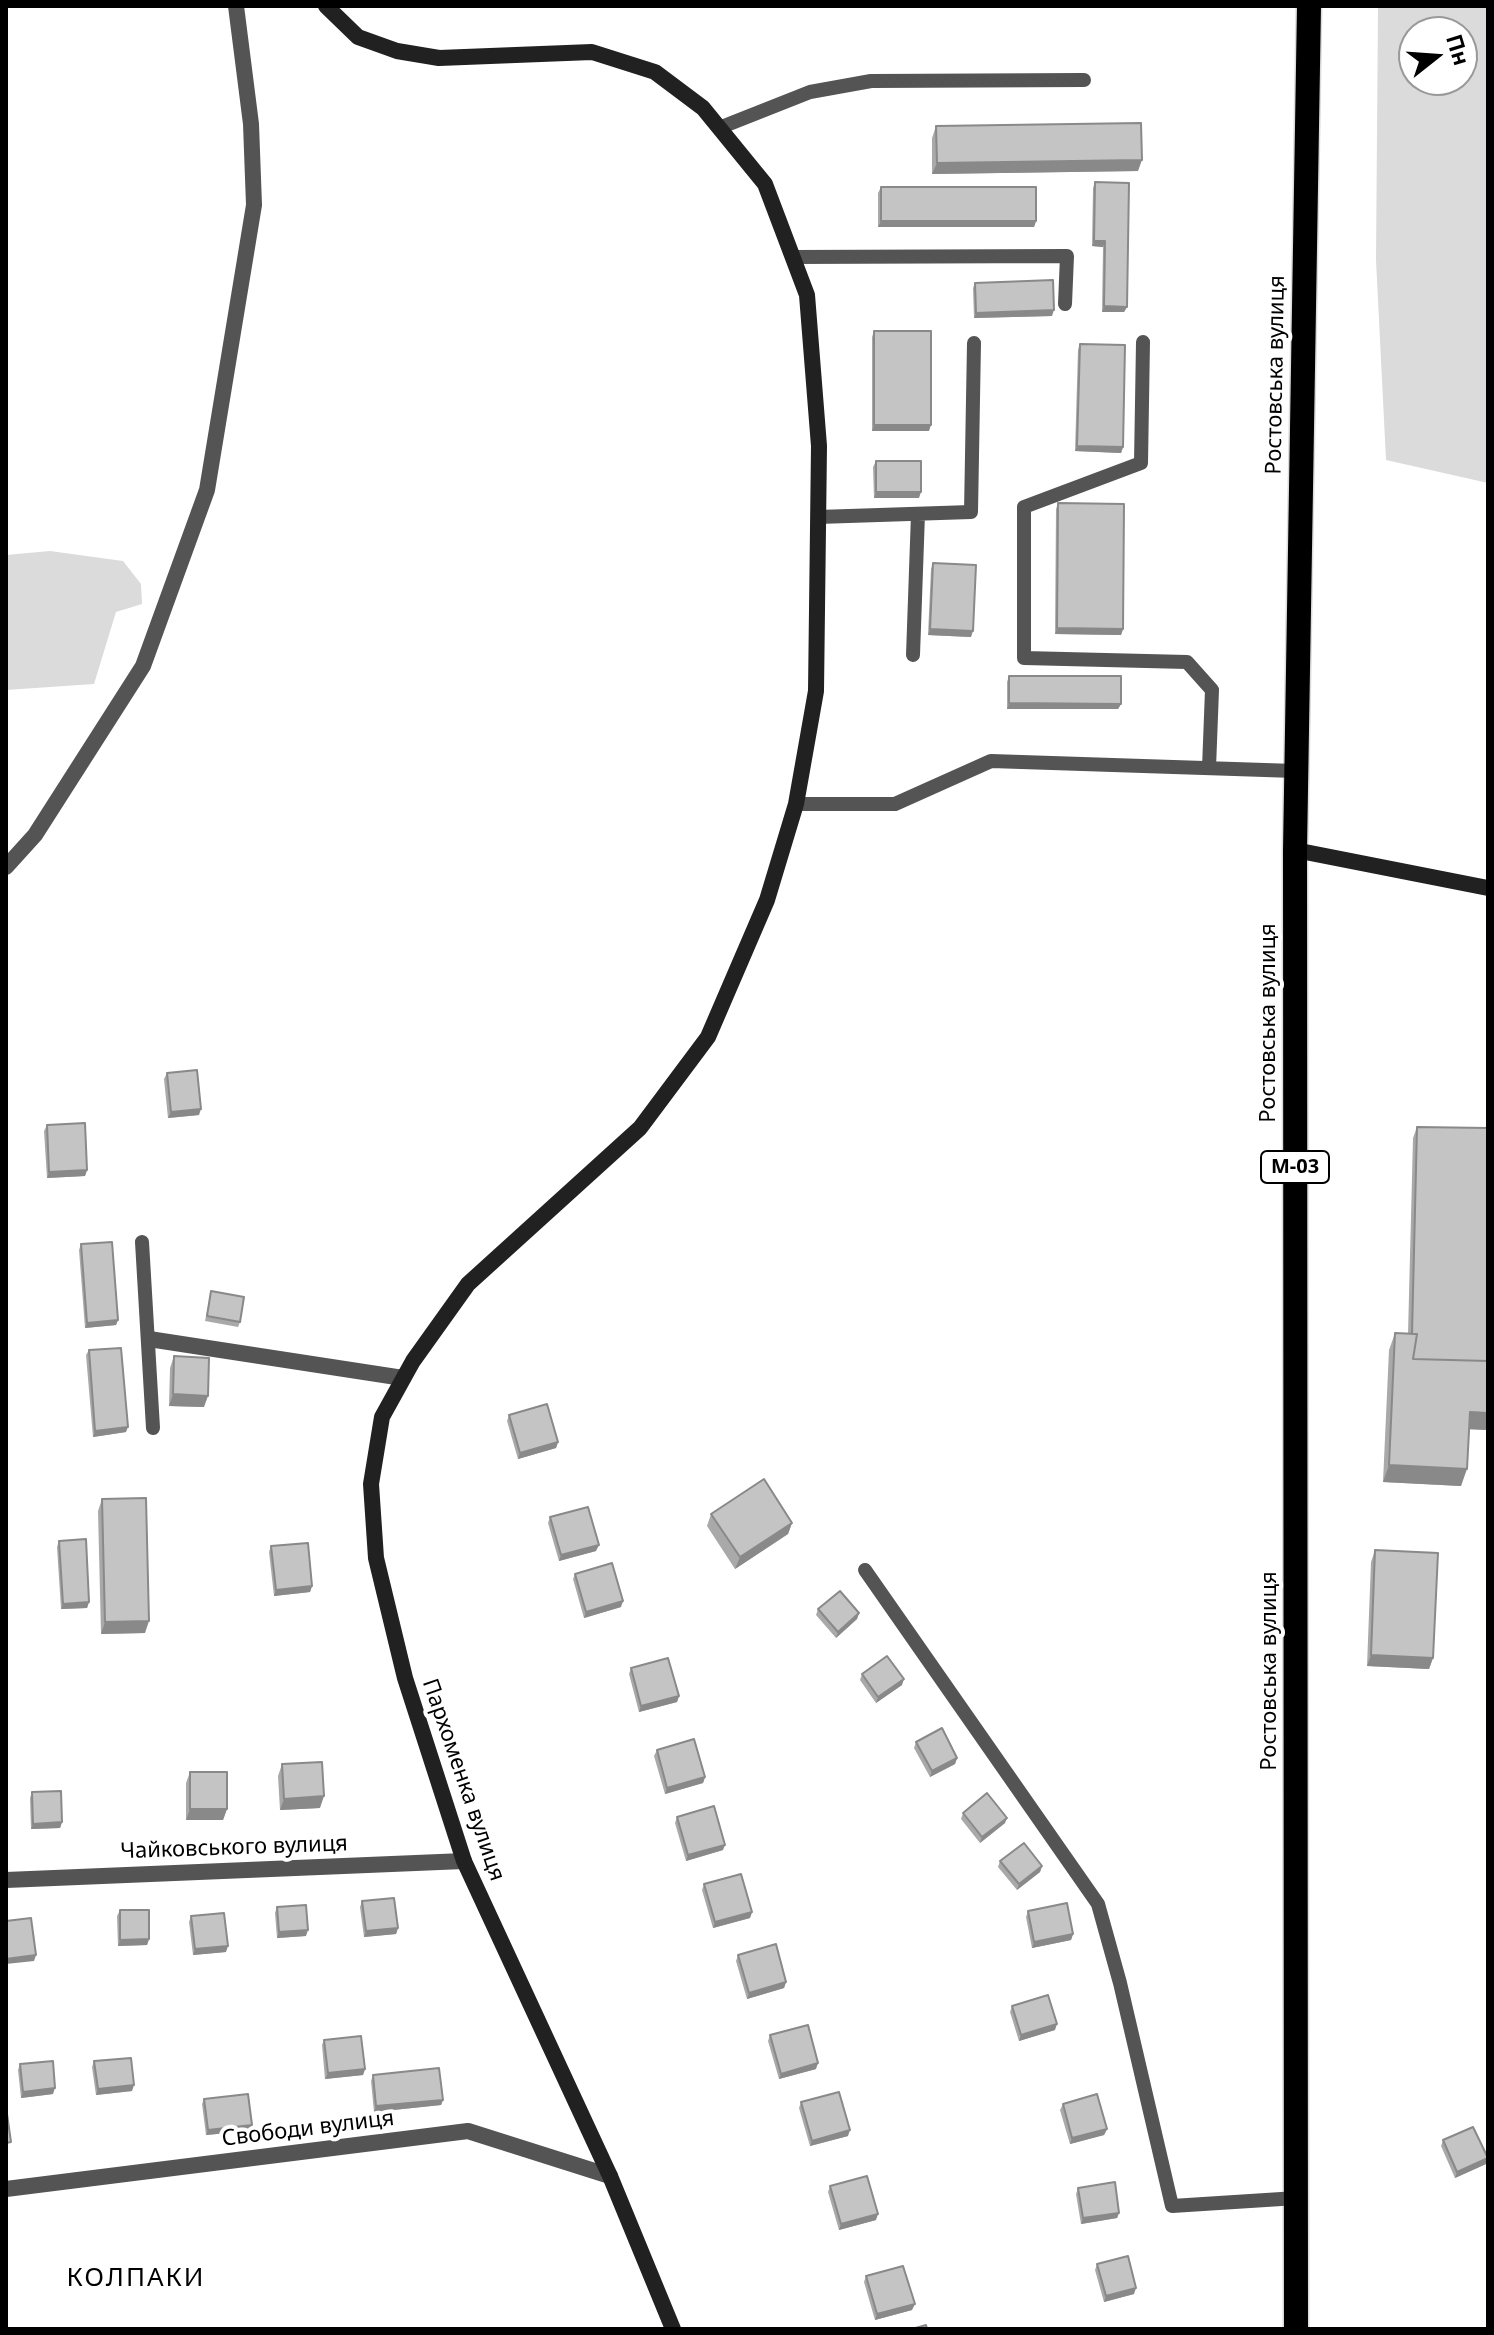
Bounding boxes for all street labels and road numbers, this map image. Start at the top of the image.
street label: Ростовська вулиця [1261,275,1291,475]
street label: Ростовська вулиця [1256,923,1282,1123]
road number: М-03 [1261,1151,1329,1183]
street label: Ростовська вулиця [1257,1571,1283,1771]
street label: Пархоменка вулиця [416,1676,510,1884]
street label: Чайковського вулиця [120,1831,348,1865]
street label: Свободи вулиця [220,2105,396,2153]

